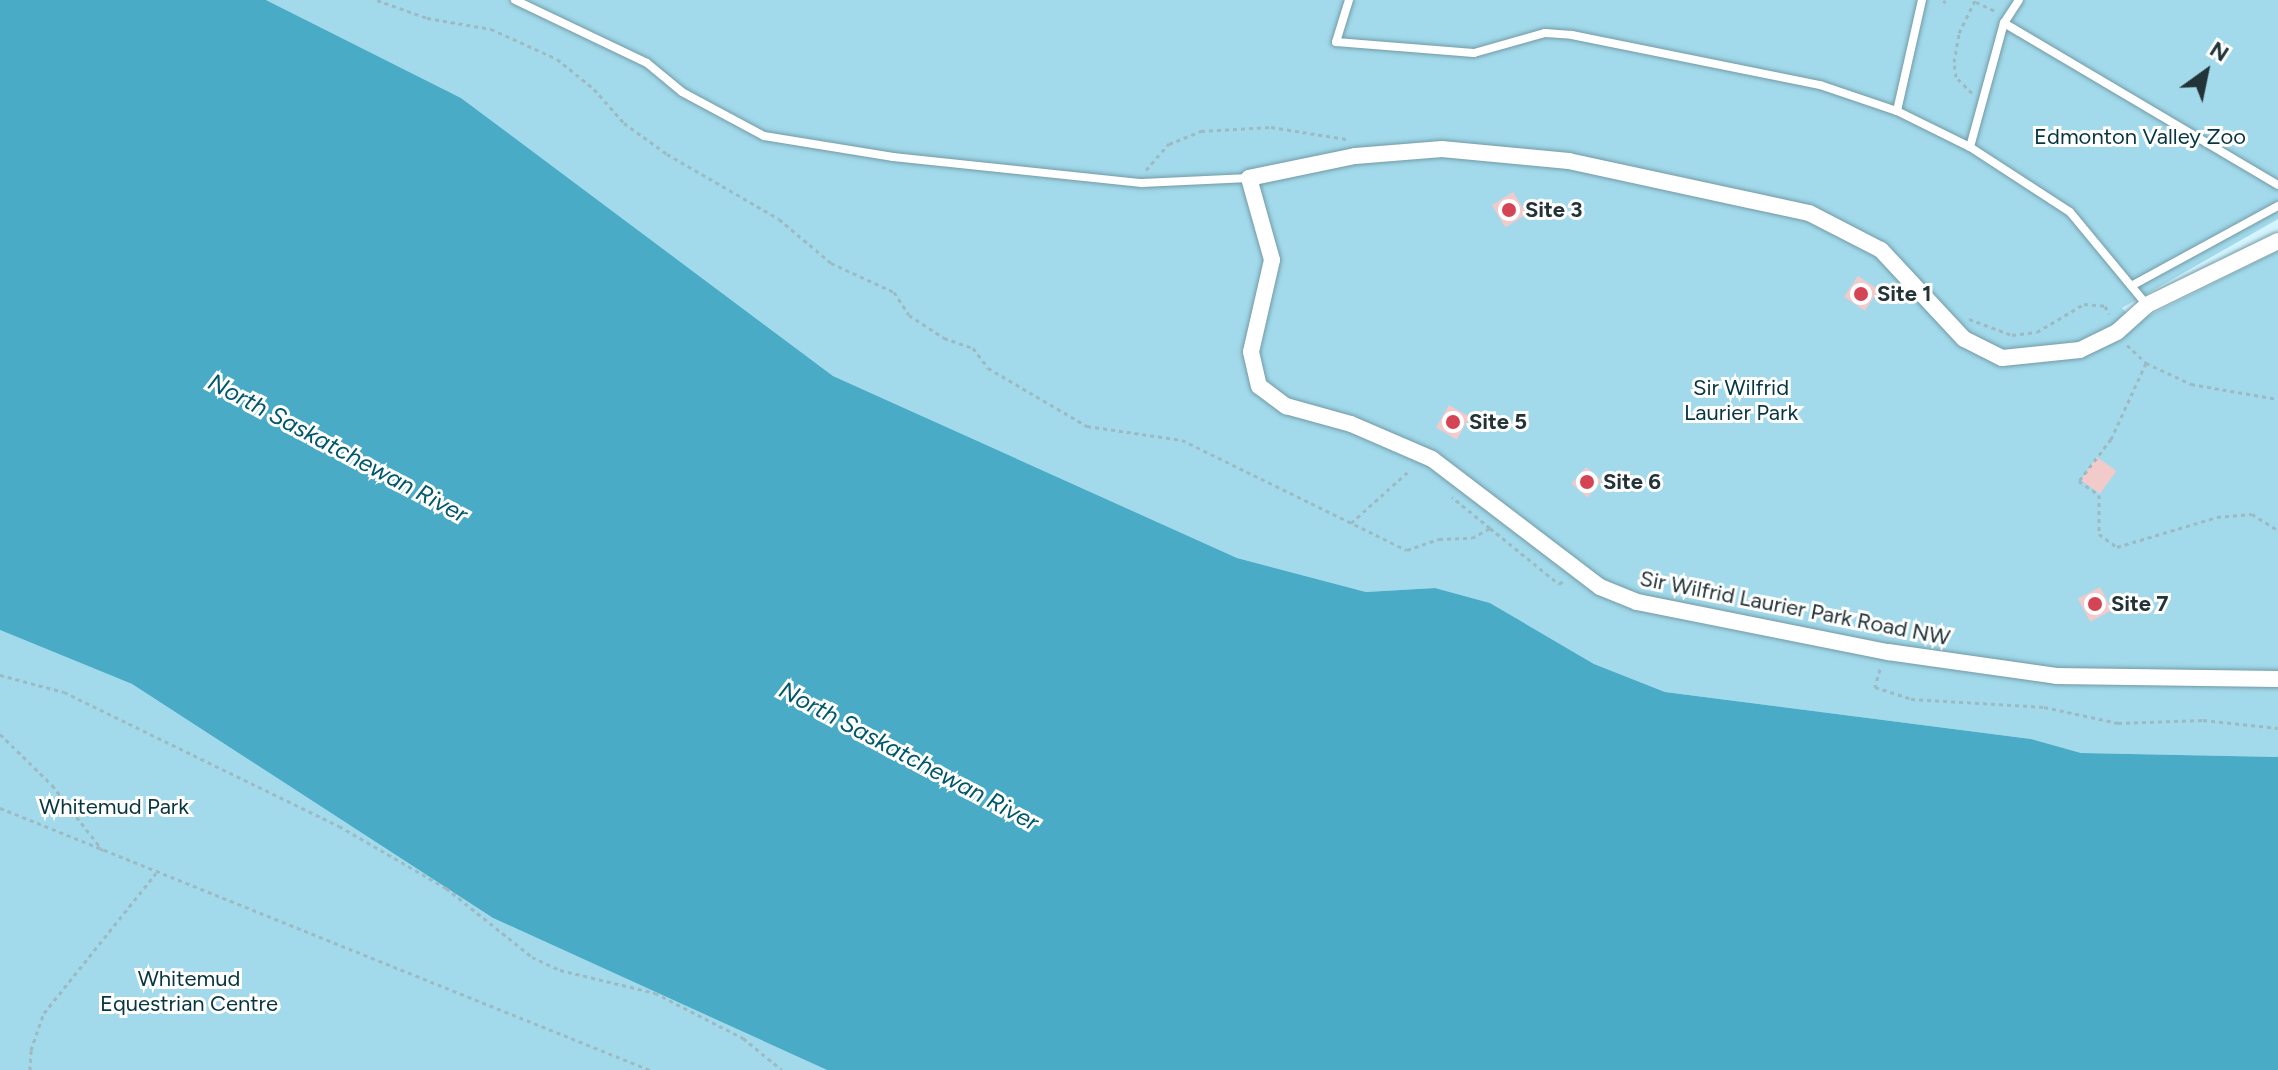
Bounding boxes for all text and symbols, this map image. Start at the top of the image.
north arrow [2166,32,2246,112]
text: N [2205,35,2234,67]
park label: Edmonton Valley Zoo [2034,124,2246,150]
place label: Site 3 [1525,197,1582,223]
marker: Site 3 [1500,201,1518,219]
place label: Site 1 [1877,281,1931,307]
marker: Site 1 [1852,285,1870,303]
water label: North Saskatchewan River [203,367,473,529]
park label: Sir Wilfrid Laurier Park [1684,374,1798,426]
place label: Site 5 [1469,409,1527,435]
marker: Site 5 [1444,413,1462,431]
place label: Site 6 [1603,469,1661,495]
marker: Site 6 [1578,473,1596,491]
street label: Sir Wilfrid Laurier Park Road NW [1638,565,1952,651]
place label: Site 7 [2111,591,2168,617]
marker: Site 7 [2086,595,2104,613]
water label: North Saskatchewan River [774,675,1044,837]
park label: Whitemud Park [39,794,189,820]
park label: Whitemud Equestrian Centre [100,965,278,1016]

